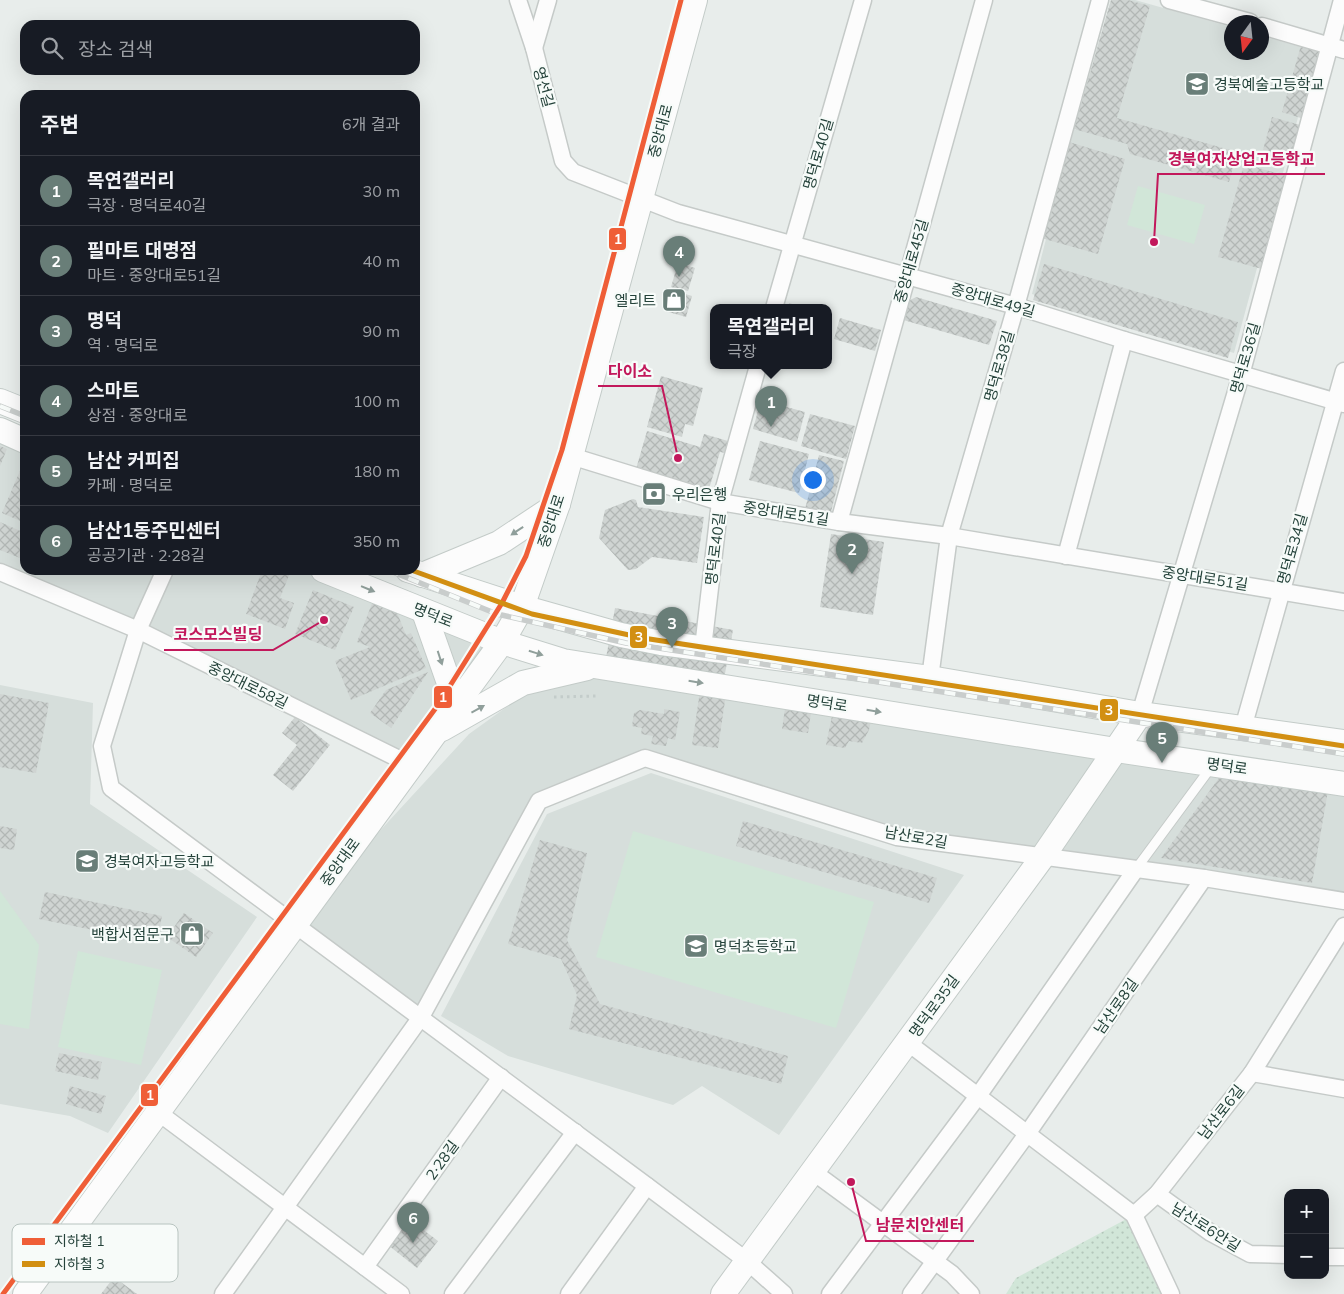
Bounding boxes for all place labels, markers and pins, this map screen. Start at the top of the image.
school or university icon: 경북예술고등학교 [1184,71,1210,97]
place label: 경북예술고등학교 [1214,75,1324,94]
callout: 경북여자상업고등학교 [1158,143,1325,174]
pin: 4 [663,236,695,277]
shop icon: 엘리트 [661,287,687,313]
place label: 엘리트 [615,291,656,310]
callout: 다이소 [598,355,662,386]
pin: 1 [755,386,787,427]
bank icon: 우리은행 [641,481,667,507]
place label: 우리은행 [672,485,727,504]
pin: 2 [836,533,868,574]
pin: 3 [656,607,688,648]
callout: 코스모스빌딩 [164,619,273,650]
pin: 5 [1146,722,1178,763]
school or university icon: 경북여자고등학교 [74,848,100,874]
place label: 경북여자고등학교 [104,852,214,871]
shop icon: 백합서점문구 [179,921,205,947]
place label: 백합서점문구 [91,925,174,944]
school or university icon: 명덕초등학교 [683,933,709,959]
place label: 명덕초등학교 [714,937,797,956]
pin: 6 [397,1202,429,1243]
callout: 남문치안센터 [866,1210,974,1241]

